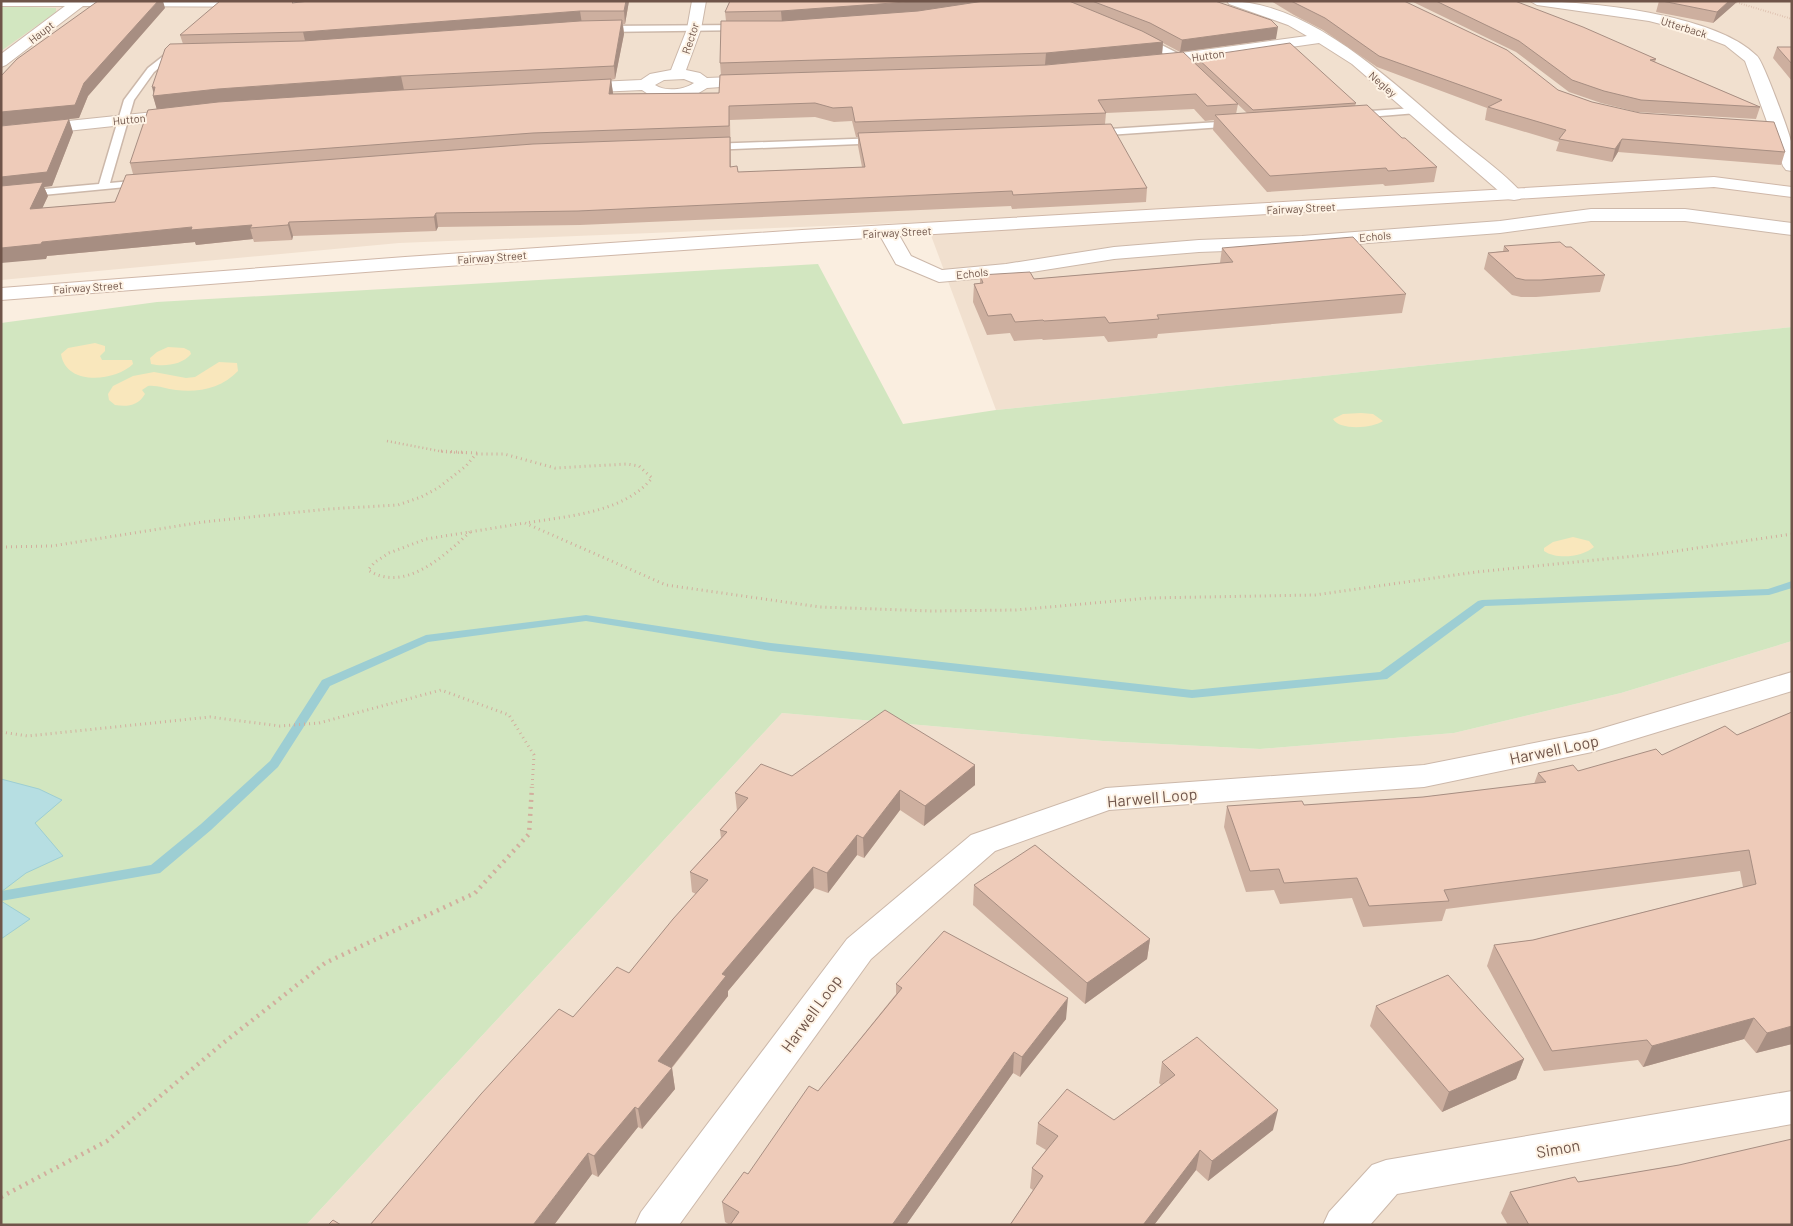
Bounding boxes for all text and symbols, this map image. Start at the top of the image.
street label: Utterback [1659,14,1709,40]
street label: Haupt [26,18,56,46]
street label: Rector [679,21,701,55]
street label: Hutton [1191,46,1225,64]
street label: Negley [1366,68,1400,100]
street label: Hutton [112,111,146,127]
street label: Fairway Street [1266,200,1336,216]
street label: Fairway Street [862,224,932,240]
street label: Echols [1358,228,1392,244]
street label: Fairway Street [457,248,527,266]
street label: Echols [955,265,989,281]
street label: Fairway Street [53,278,123,296]
street label: Harwell Loop [1508,730,1600,768]
street label: Harwell Loop [1106,784,1198,810]
street label: Harwell Loop [777,971,845,1055]
street label: Simon [1535,1135,1581,1161]

